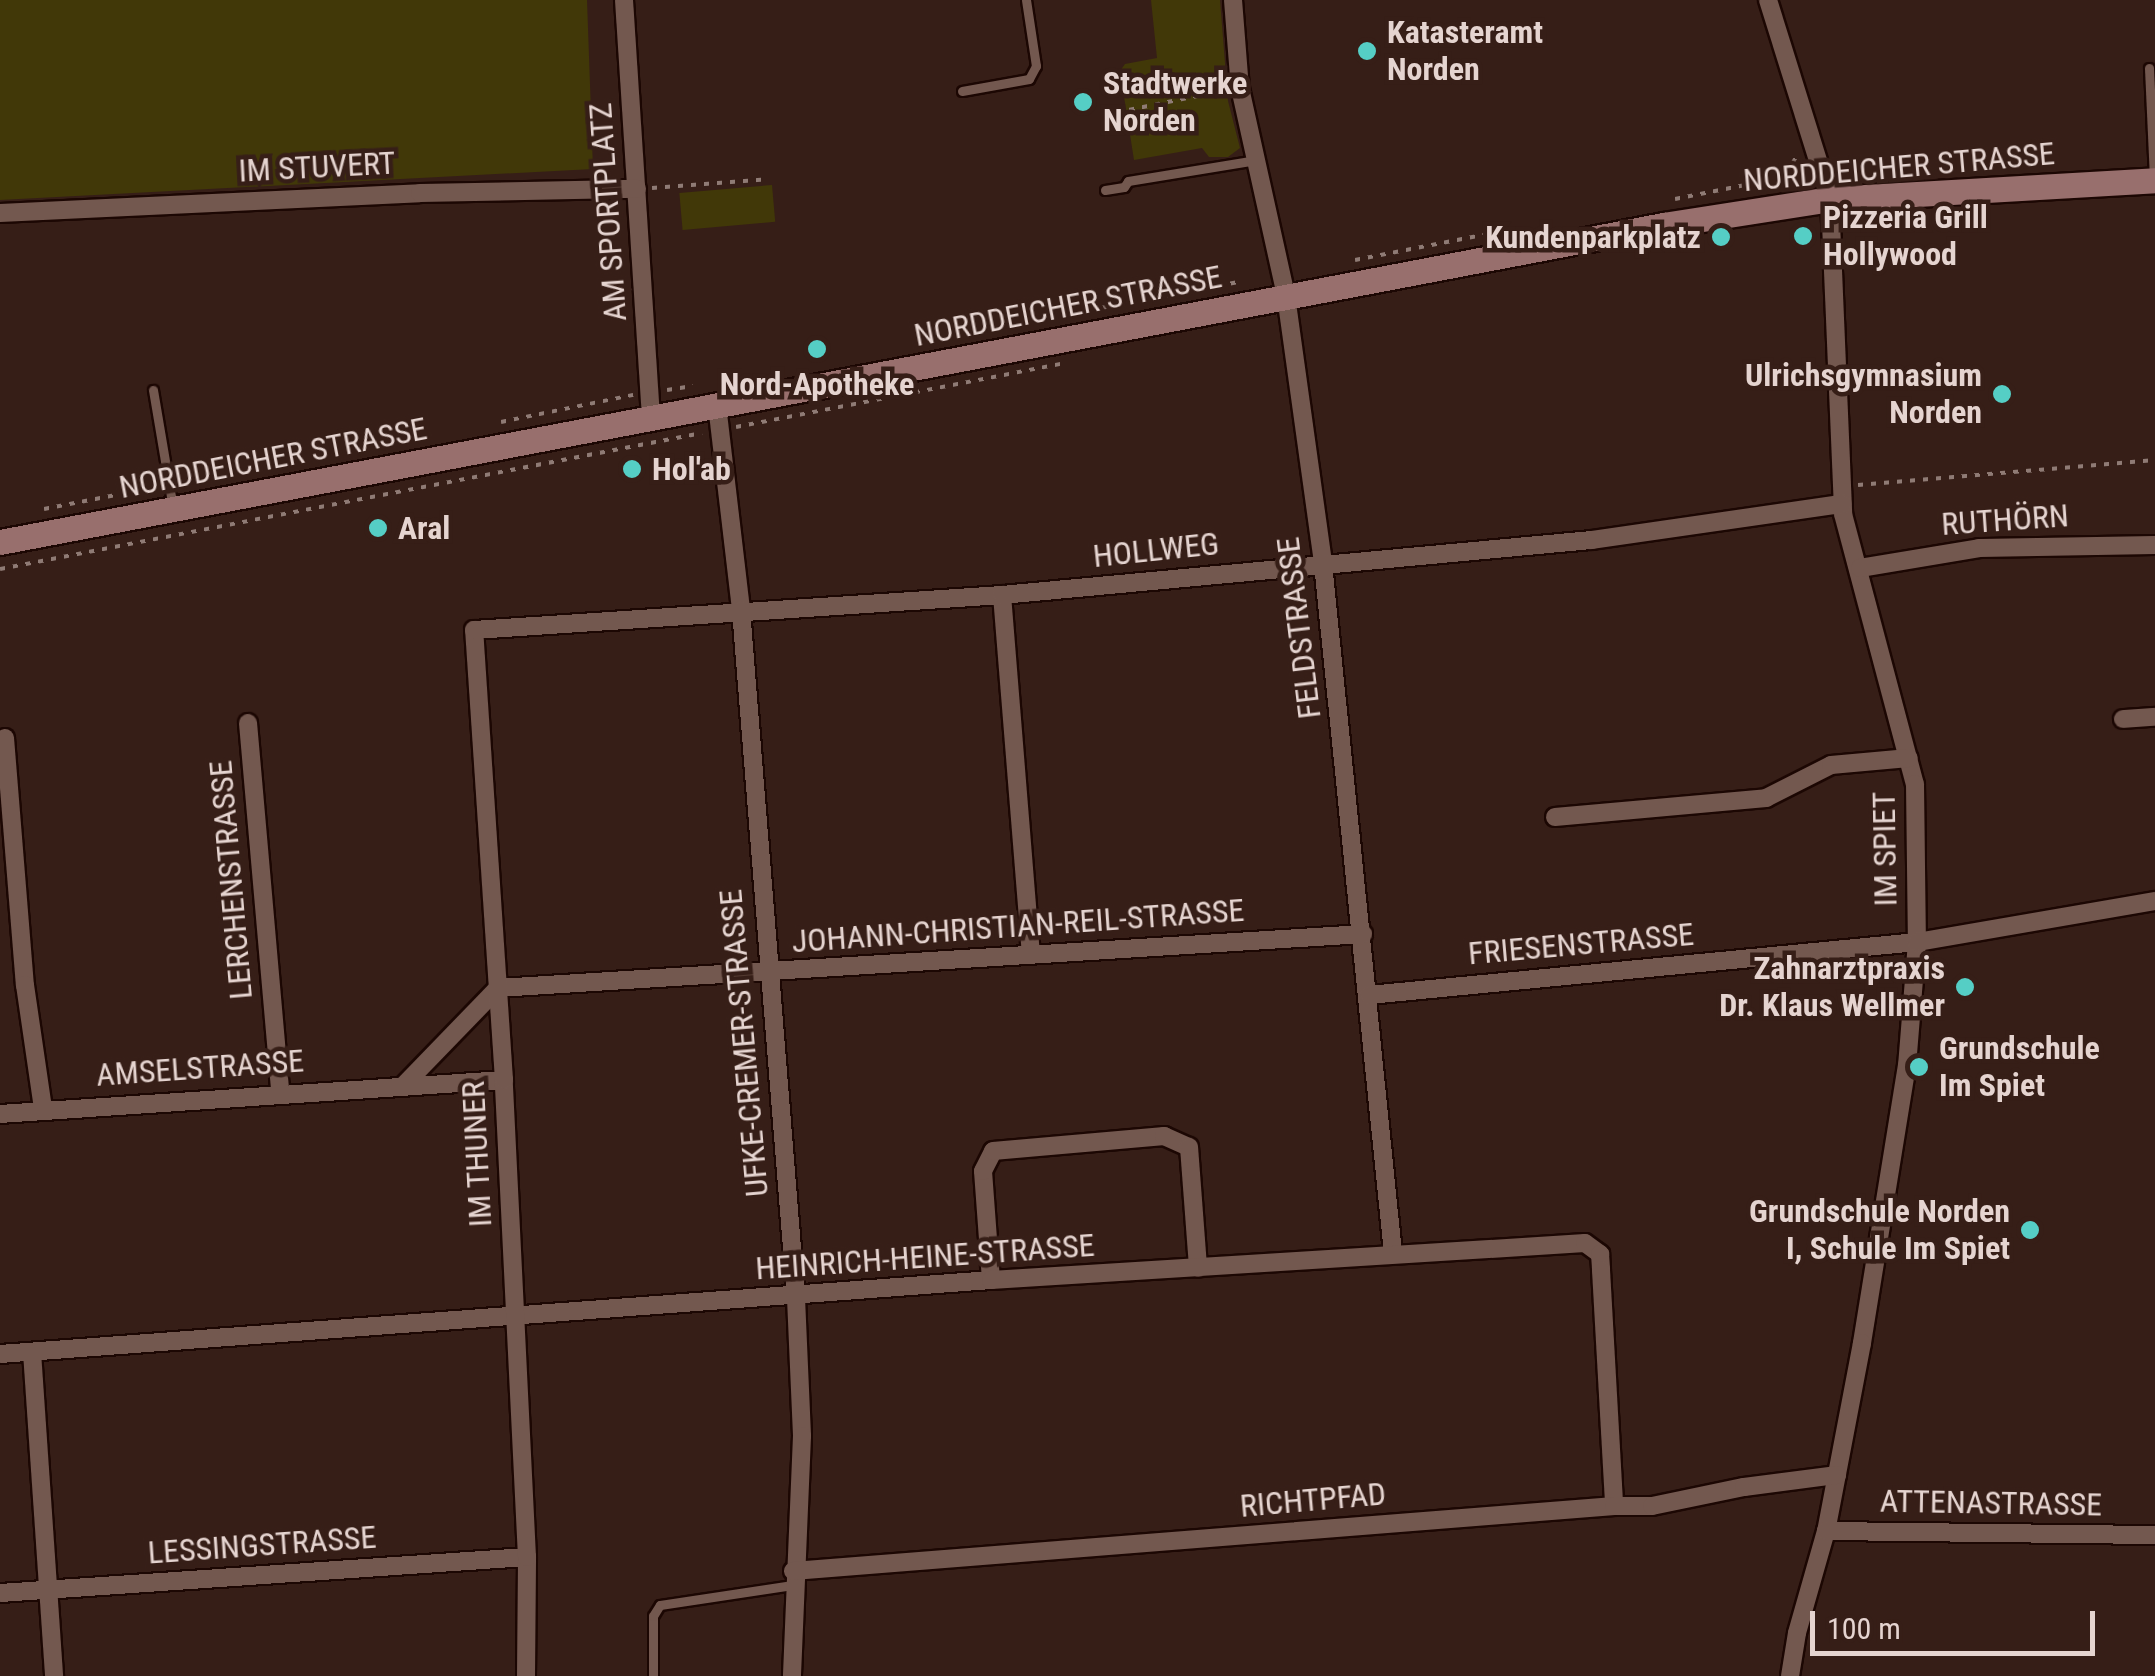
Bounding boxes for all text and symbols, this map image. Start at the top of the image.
place label: Katasteramt Norden [1387,14,1543,89]
marker: Katasteramt Norden [1356,40,1378,62]
place label: Stadtwerke Norden [1103,65,1247,140]
marker: Stadtwerke Norden [1072,91,1094,113]
street label: AM SPORTPLATZ [581,101,635,323]
street label: NORDDEICHER STRASSE [1742,134,2056,200]
street label: IM STUVERT [238,144,396,190]
place label: Pizzeria Grill Hollywood [1823,199,1988,274]
place label: Kundenparkplatz [1485,218,1701,256]
marker: Pizzeria Grill Hollywood [1792,225,1814,247]
marker: Kundenparkplatz [1710,226,1732,248]
street label: NORDDEICHER STRASSE [911,257,1225,355]
marker: Nord-Apotheke [806,338,828,360]
place label: Ulrichsgymnasium Norden [1745,357,1982,432]
place label: Nord-Apotheke [720,365,914,403]
marker: Ulrichsgymnasium Norden [1991,383,2013,405]
street label: NORDDEICHER STRASSE [116,409,430,507]
place label: Hol'ab [652,450,731,488]
marker: Hol'ab [621,458,643,480]
street label: RUTHÖRN [1940,496,2070,544]
place label: Aral [398,509,450,547]
marker: Aral [367,517,389,539]
street label: HOLLWEG [1091,524,1221,576]
street label: FELDSTRASSE [1269,535,1329,721]
street label: LERCHENSTRASSE [201,759,261,1001]
street label: IM SPIET [1865,791,1905,907]
street label: UFKE-CREMER-STRASSE [711,888,777,1198]
street label: JOHANN-CHRISTIAN-REIL-STRASSE [791,891,1245,961]
street label: FRIESENSTRASSE [1467,915,1695,973]
place label: Zahnarztpraxis Dr. Klaus Wellmer [1719,950,1945,1025]
marker: Zahnarztpraxis Dr. Klaus Wellmer [1954,976,1976,998]
place label: Grundschule Im Spiet [1939,1030,2100,1105]
street label: AMSELSTRASSE [95,1042,305,1094]
marker: Grundschule Im Spiet [1908,1056,1930,1078]
street label: IM THUNER [454,1080,500,1228]
place label: Grundschule Norden I, Schule Im Spiet [1749,1193,2010,1268]
marker: Grundschule Norden I, Schule Im Spiet [2019,1219,2041,1241]
street label: HEINRICH-HEINE-STRASSE [754,1226,1096,1288]
street label: RICHTPFAD [1238,1474,1388,1526]
street label: ATTENASTRASSE [1880,1482,2102,1524]
street label: LESSINGSTRASSE [147,1518,377,1572]
scale bar [1815,1591,2100,1653]
text: 100 m [1827,1611,1901,1646]

